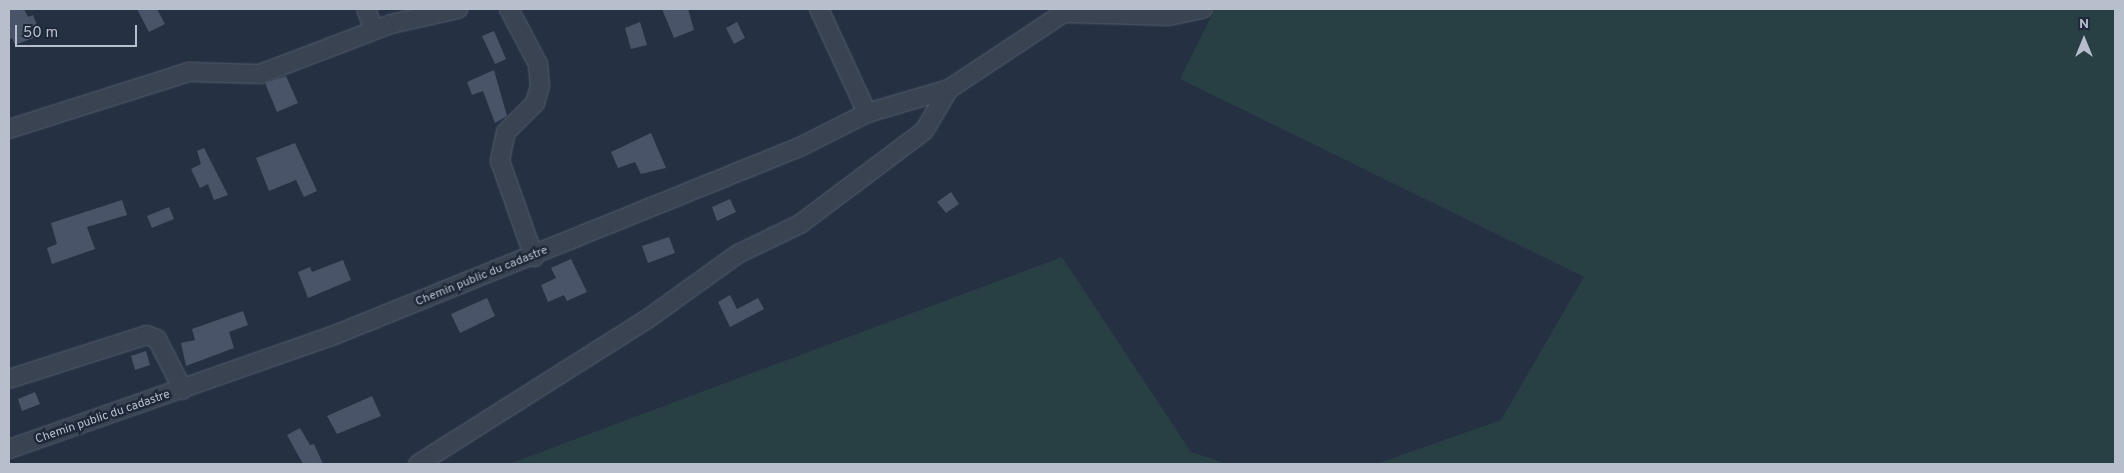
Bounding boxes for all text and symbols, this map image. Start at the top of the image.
scale bar [18,15,140,47]
north arrow [2059,15,2109,65]
text: N [2079,16,2089,33]
text: 50 m [23,24,58,43]
street label: Chemin public du cadastre [414,244,550,310]
street label: Chemin public du cadastre [34,388,172,448]

